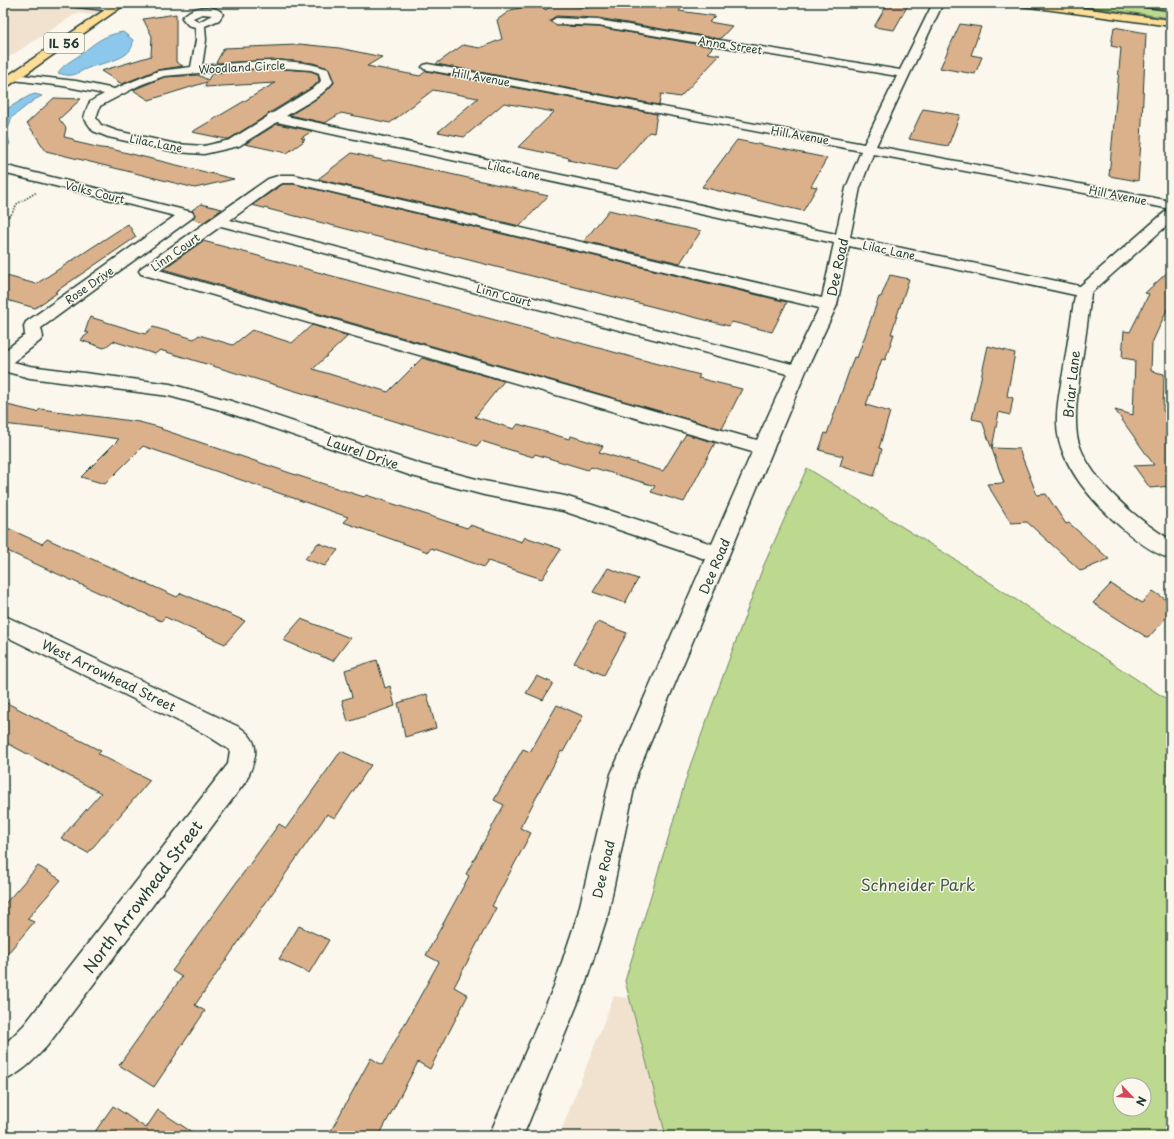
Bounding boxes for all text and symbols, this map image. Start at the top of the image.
street label: Anna Street [697,32,764,59]
road number: IL 56 [44,33,84,53]
street label: Woodland Circle [198,56,286,78]
street label: Hill Avenue [451,64,511,90]
street label: Hill Avenue [770,122,830,148]
street label: Lilac Lane [128,130,184,156]
street label: Lilac Lane [486,156,542,184]
street label: Volks Court [64,176,127,208]
street label: Hill Avenue [1088,181,1148,209]
street label: Linn Court [147,228,203,275]
street label: Dee Road [822,236,852,298]
street label: Lilac Lane [861,236,917,264]
street label: Rose Drive [61,262,117,308]
street label: Linn Court [474,279,534,311]
street label: Briar Lane [1058,349,1084,419]
street label: Laurel Drive [325,431,402,473]
street label: Dee Road [694,535,734,597]
street label: West Arrowhead Street [39,634,179,716]
street label: North Arrowhead Street [76,814,208,977]
street label: Dee Road [587,838,619,900]
park label: Schneider Park [860,872,976,896]
north arrow [1112,1077,1152,1117]
text: N [1132,1094,1151,1109]

